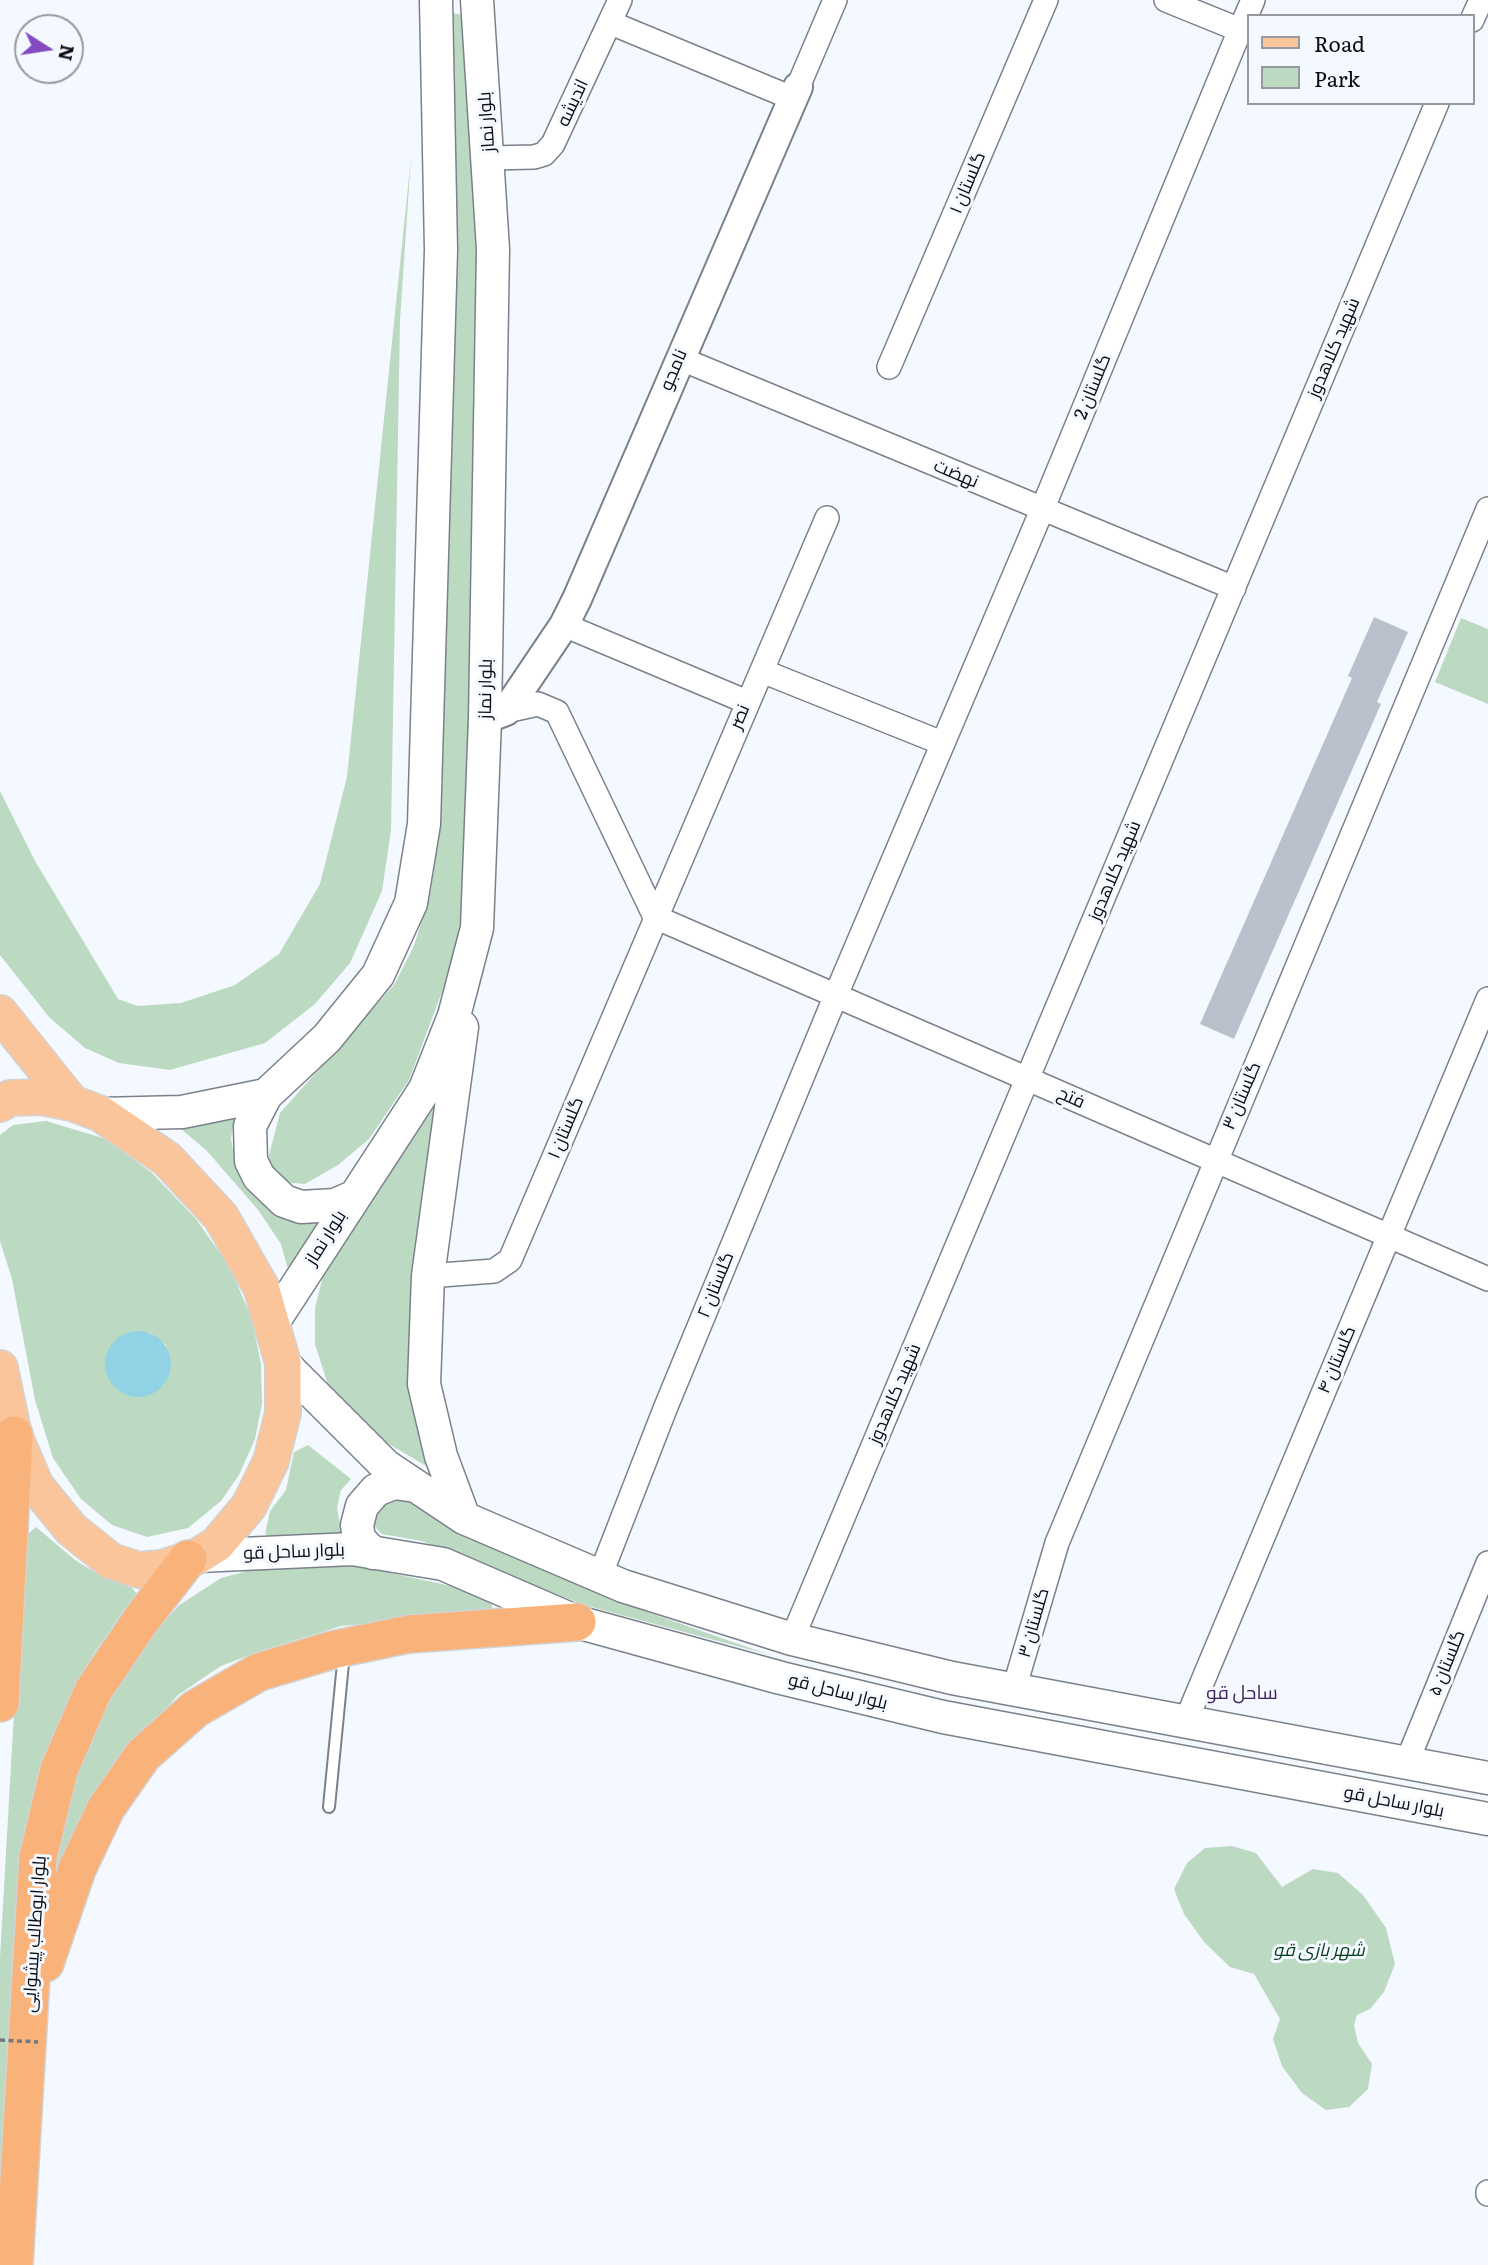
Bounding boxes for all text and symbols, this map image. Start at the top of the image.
north arrow [14,14,84,84]
legend [1246,14,1474,105]
text: Road [1314,27,1365,58]
text: N [52,42,83,64]
text: Park [1314,62,1360,93]
street label: اندیشه [553,76,593,130]
street label: بلوار نماز [474,91,500,153]
street label: گلستان ۱ [945,149,991,217]
street label: شهید کلاهدوز [1303,294,1365,402]
street label: نامجو [656,346,692,394]
street label: گلستان 2 [1070,351,1116,423]
street label: نهضت [930,455,982,493]
street label: بلوار نماز [475,658,497,720]
street label: نصر [725,701,755,733]
street label: شهید کلاهدوز [1084,817,1146,925]
street label: گلستان ۳ [1218,1059,1266,1133]
street label: فتح [1054,1083,1088,1113]
street label: گلستان ۱ [543,1094,589,1162]
street label: بلوار نماز [301,1206,351,1270]
street label: گلستان ۲ [693,1249,739,1321]
street label: گلستان ۴ [1313,1323,1361,1397]
street label: شهید کلاهدوز [864,1340,926,1448]
street label: بلوار ساحل قو [243,1539,345,1565]
street label: گلستان ۳ [1014,1586,1054,1660]
street label: گلستان ۵ [1424,1627,1470,1699]
street label: بلوار ساحل قو [786,1669,890,1715]
district label: ساحل قو [1206,1682,1278,1704]
street label: بلوار ساحل قو [1342,1782,1446,1822]
street label: بلوار ابوطالب پیشوایی [19,1855,51,2013]
park label: شهر بازی قو [1273,1940,1365,1962]

